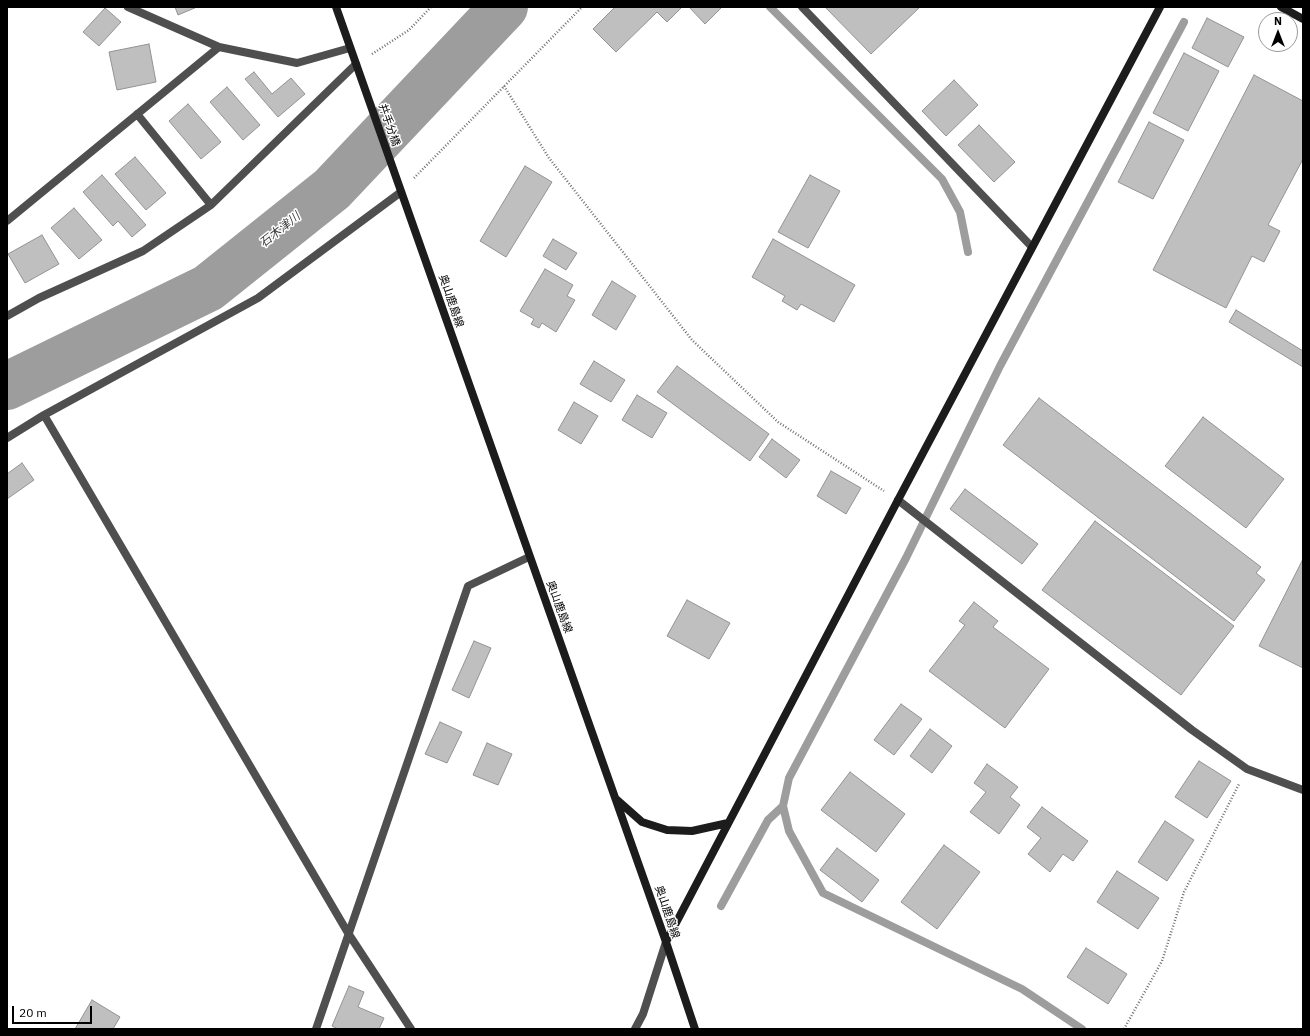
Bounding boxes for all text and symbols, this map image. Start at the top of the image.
north arrow [1258,12,1298,52]
text: N [1274,14,1282,28]
street label: 井手分橋 [376,102,402,148]
water label: 石木津川 [257,209,303,251]
street label: 奥山鹿島線 [436,273,466,329]
street label: 奥山鹿島線 [543,579,575,635]
street label: 奥山鹿島線 [652,884,682,940]
scale bar [14,998,94,1024]
text: 20 m [19,1005,47,1020]

